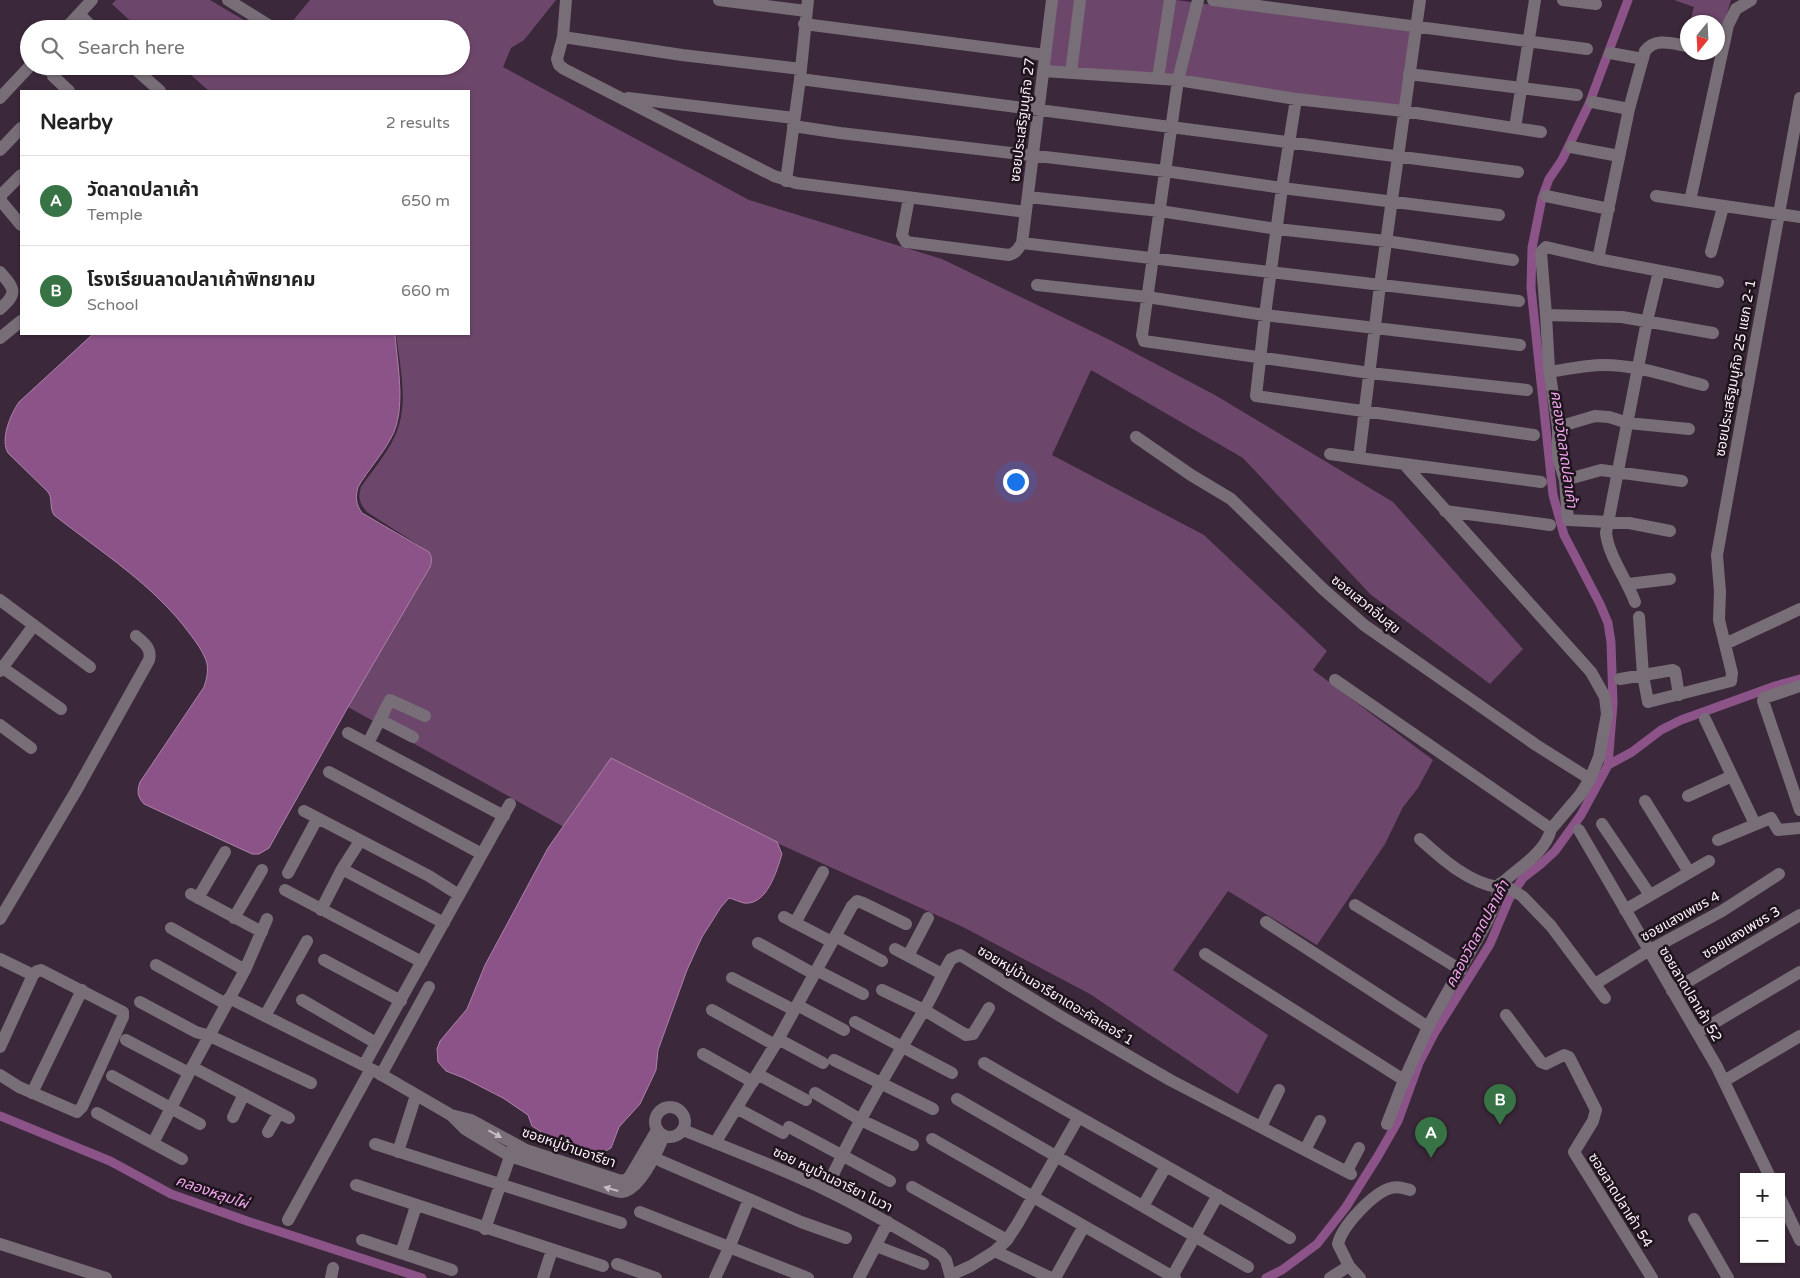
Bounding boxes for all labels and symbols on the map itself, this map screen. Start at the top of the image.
north arrow [1680,15,1725,60]
street label: ซอยประเสริฐมนูกิจ 27 [1006,57,1039,183]
street label: ซอยประเสริฐมนูกิจ 25 แยก 2-1 [1712,278,1759,458]
water label: คลองวัดลาดปลาเค้า [1547,389,1581,510]
your location [1003,469,1029,495]
street label: ซอยเสวกอิ่มสุข [1328,571,1404,637]
water label: คลองวัดลาดปลาเค้า [1441,877,1513,990]
street label: ซอยแสงเพชร 4 [1638,888,1723,945]
street label: ซอยแสงเพชร 3 [1699,902,1783,962]
street label: ซอยหมู่บ้านอารียาเดอะคัลเลอร์ 1 [974,942,1137,1049]
street label: ซอยลาดปลาเค้า 52 [1655,944,1726,1045]
pin: B [1484,1084,1516,1125]
pin: A [1415,1117,1447,1158]
street label: ซอยหมู่บ้านอารียา [520,1123,618,1172]
one-way arrow [488,1130,503,1138]
street label: ซอย หมูบ้านอารียา โมวา [770,1143,895,1216]
street label: ซอยลาดปลาเค้า 54 [1585,1150,1657,1251]
water label: คลองหลุมไผ่ [173,1171,252,1213]
one-way arrow [604,1185,619,1193]

